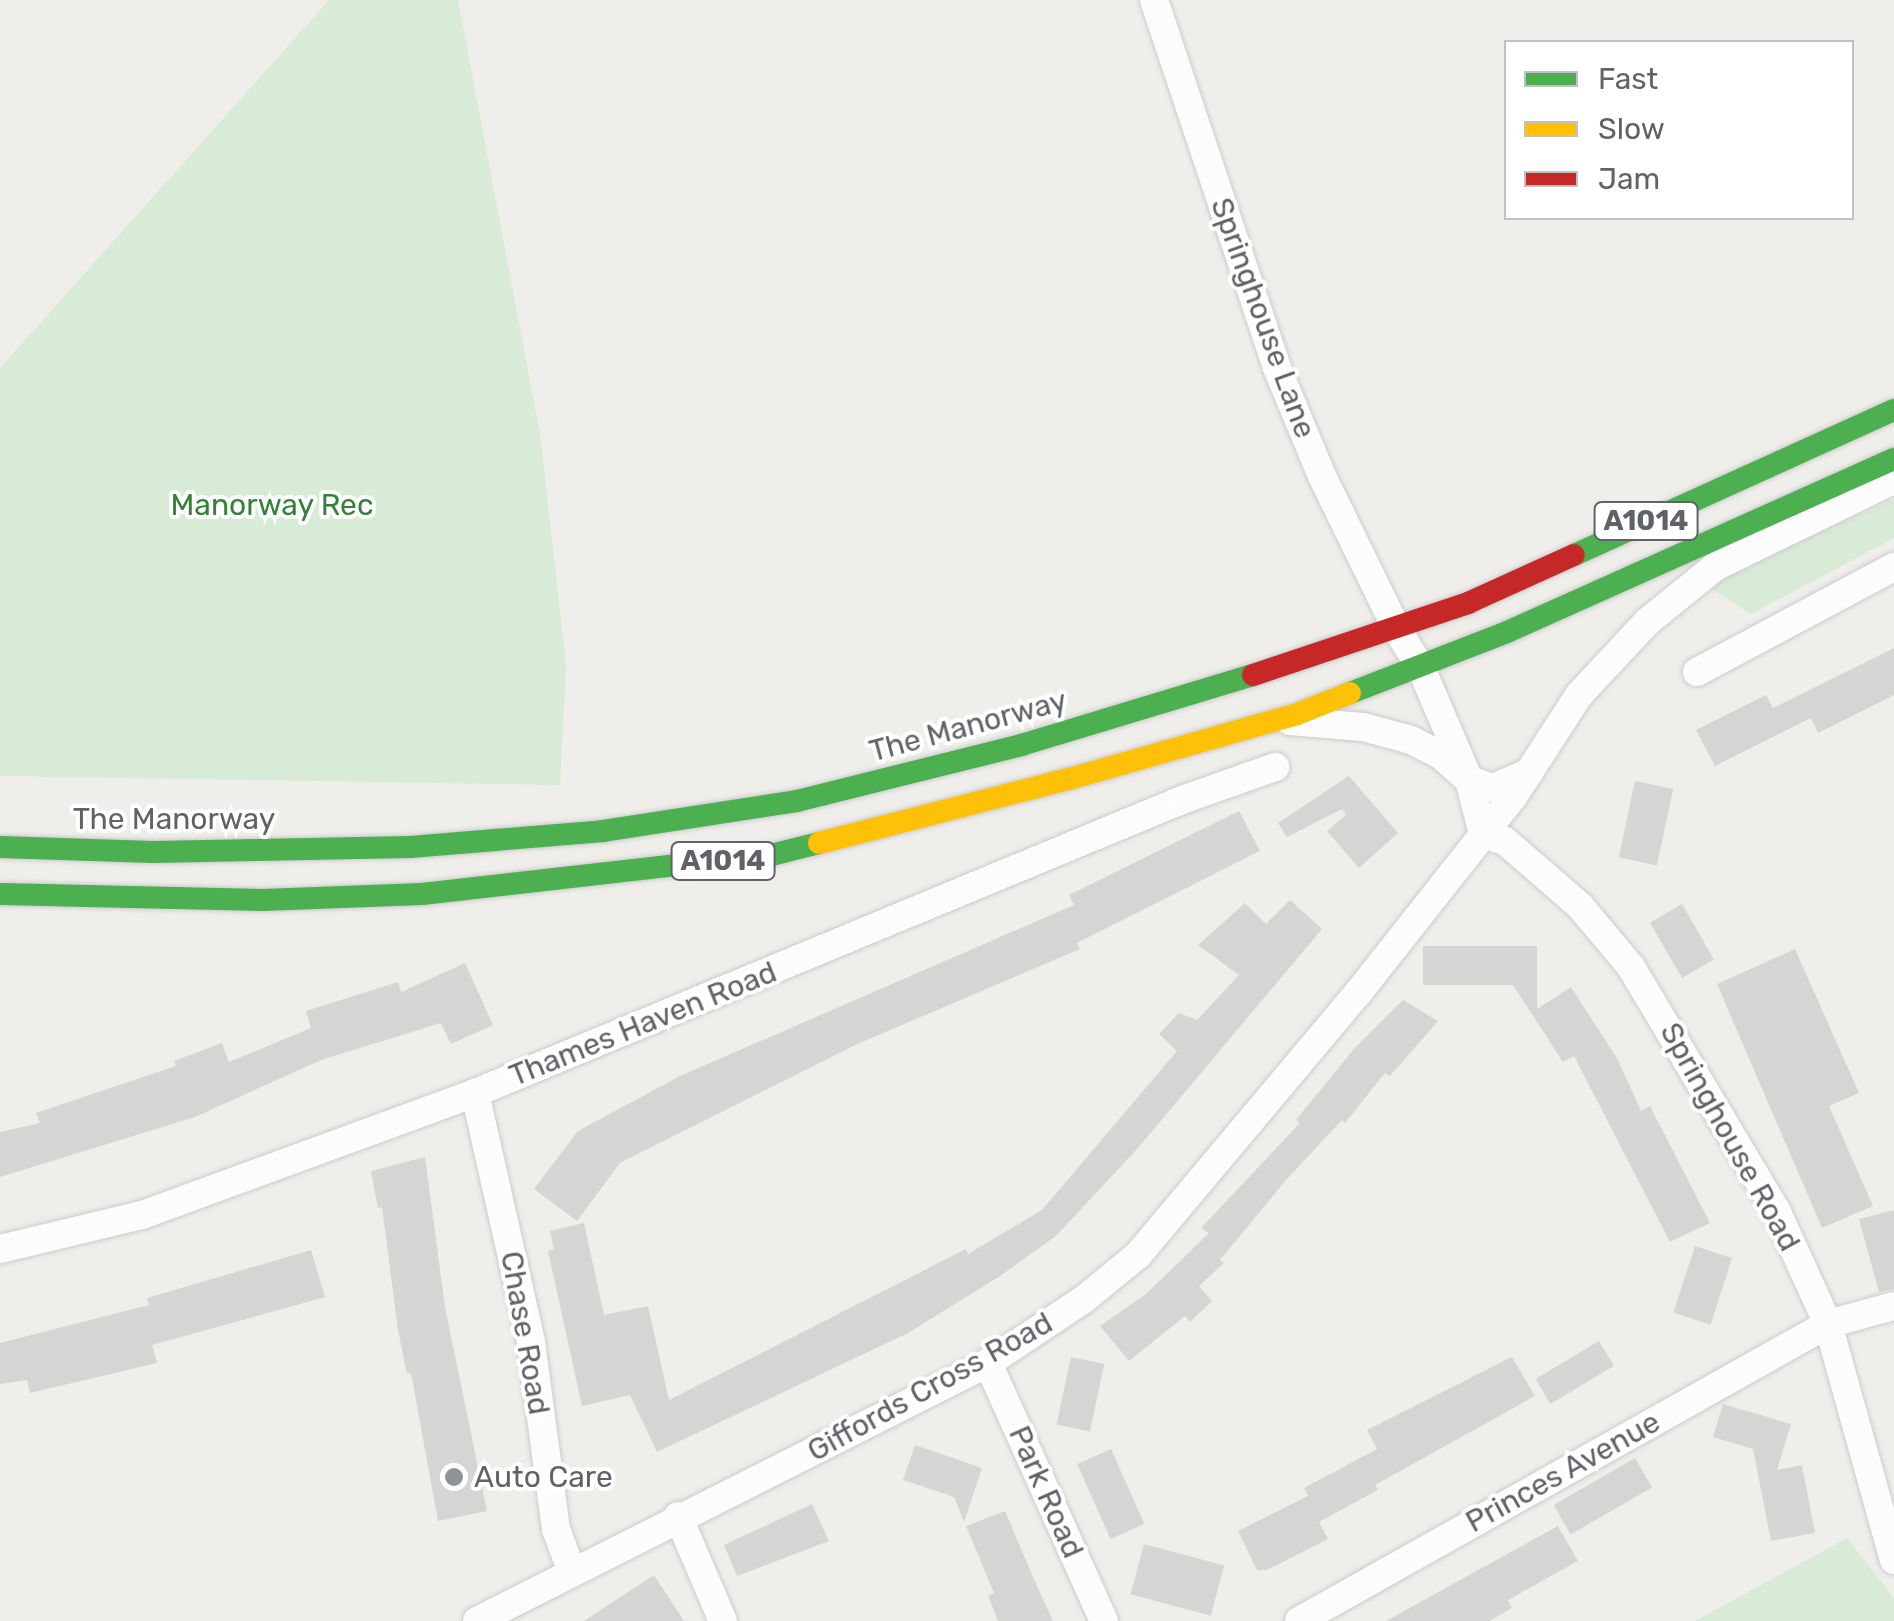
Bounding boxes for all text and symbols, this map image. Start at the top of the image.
legend [1504,40,1854,220]
text: Fast [1598,61,1658,97]
text: Slow [1598,111,1665,147]
text: Jam [1598,161,1660,197]
street label: Springhouse Lane [1203,193,1323,443]
park label: Manorway Rec [170,487,374,523]
road number: A1014 [1594,498,1698,544]
street label: The Manorway [865,682,1071,770]
street label: The Manorway [73,801,275,837]
road number: A1014 [670,838,776,884]
street label: Thames Haven Road [504,954,782,1094]
street label: Springhouse Road [1652,1017,1808,1257]
street label: Chase Road [493,1248,557,1418]
street label: Giffords Cross Road [801,1305,1059,1469]
street label: Princes Avenue [1459,1404,1667,1540]
street label: Park Road [1001,1420,1091,1564]
place label: Auto Care [474,1459,613,1495]
marker: Auto Care [443,1466,465,1488]

